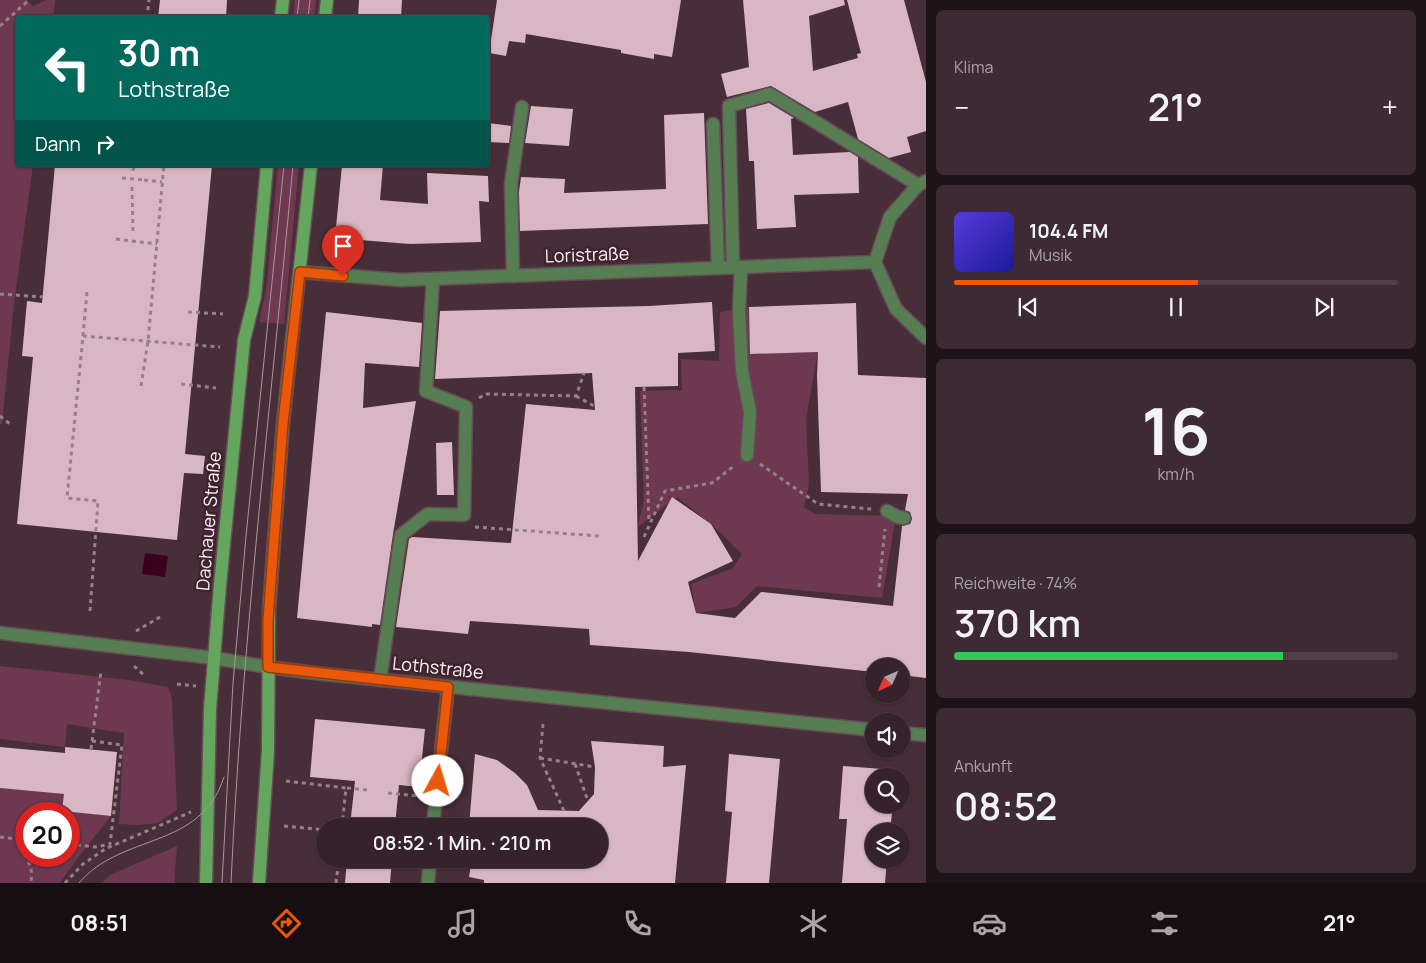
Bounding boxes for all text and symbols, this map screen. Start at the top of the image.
text: 30 m [118,29,200,77]
icon: left [35,35,100,100]
text: Klima [954,56,993,78]
text: Lothstraße [118,74,230,104]
text: 21° [1148,80,1203,132]
text: − [954,88,969,126]
text: + [1382,88,1398,126]
icon: right [91,130,119,158]
text: Dann [35,131,81,157]
text: 104.4 FM [1029,218,1108,244]
pin [322,225,364,276]
icon: arrive [329,232,357,260]
street label: Loristraße [544,241,630,267]
text: Musik [1029,244,1072,266]
icon: previous [1014,293,1042,321]
icon: pause [1162,293,1190,321]
icon: next [1310,293,1338,321]
text: 16 [1142,386,1210,475]
street label: Dachauer Straße [190,450,226,592]
text: km/h [1157,463,1195,485]
text: Reichweite · 74% [954,572,1077,594]
text: 370 km [954,596,1081,648]
street label: Lothstraße [391,650,485,684]
north arrow [865,658,910,702]
map controls [865,658,910,868]
button: sound [865,713,910,758]
position arrow [411,754,463,806]
text: Ankunft [954,755,1013,777]
button: search [865,768,910,813]
text: 08:52 [954,779,1057,831]
speed limit sign: 20 [15,802,80,867]
button: layers [865,823,910,868]
text: 08:52 · 1 Min. · 210 m [373,830,551,856]
icon: directions [269,906,304,941]
icon: music [445,906,480,941]
icon: phone [620,906,655,941]
icon: climate [796,906,831,941]
icon: car [972,906,1007,941]
icon: filters [1147,906,1182,941]
text: 08:51 [70,908,128,938]
text: 21° [1323,908,1356,938]

